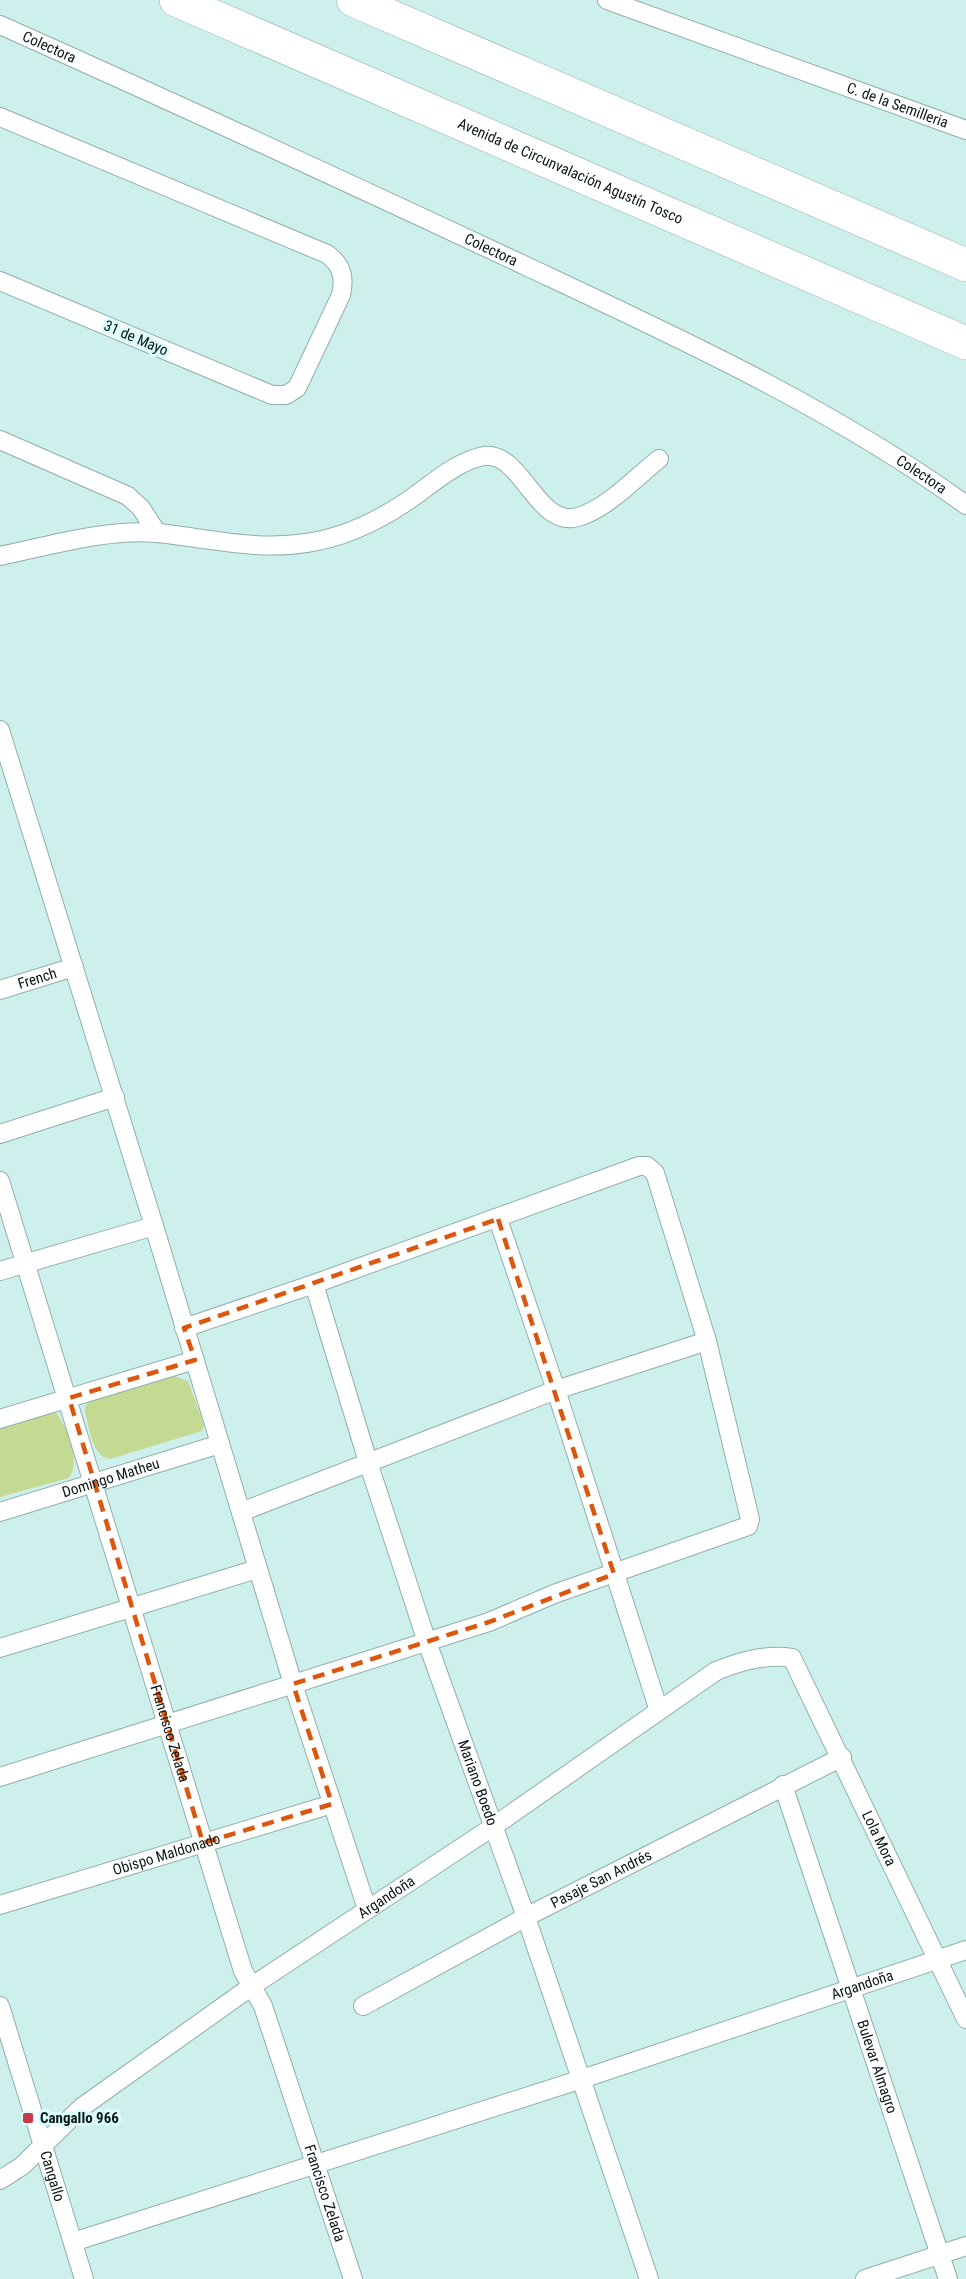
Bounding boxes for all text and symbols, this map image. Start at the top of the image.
street label: Colectora [20,27,79,67]
street label: C. de la Semilleria [844,79,951,132]
street label: Avenida de Circunvalación Agustín Tosco [455,114,686,228]
street label: Colectora [462,230,521,270]
street label: 31 de Mayo [101,316,171,360]
street label: Colectora [893,451,950,498]
street label: French [15,964,59,993]
street label: Domingo Matheu [60,1454,162,1501]
street label: Francisco Zelada [146,1683,193,1784]
street label: Mariano Boedo [454,1737,501,1828]
street label: Lola Mora [858,1808,900,1869]
street label: Obispo Maldonado [110,1830,222,1879]
street label: Pasaje San Andrés [548,1846,655,1912]
street label: Argandoña [355,1872,418,1922]
street label: Argandoña [829,1966,896,2004]
street label: Bulevar Almagro [853,2018,901,2116]
place label: Cangallo 966 [40,2109,119,2127]
marker: Cangallo 966 [21,2111,35,2125]
street label: Francisco Zelada [300,2142,349,2244]
street label: Cangallo [36,2149,69,2204]

